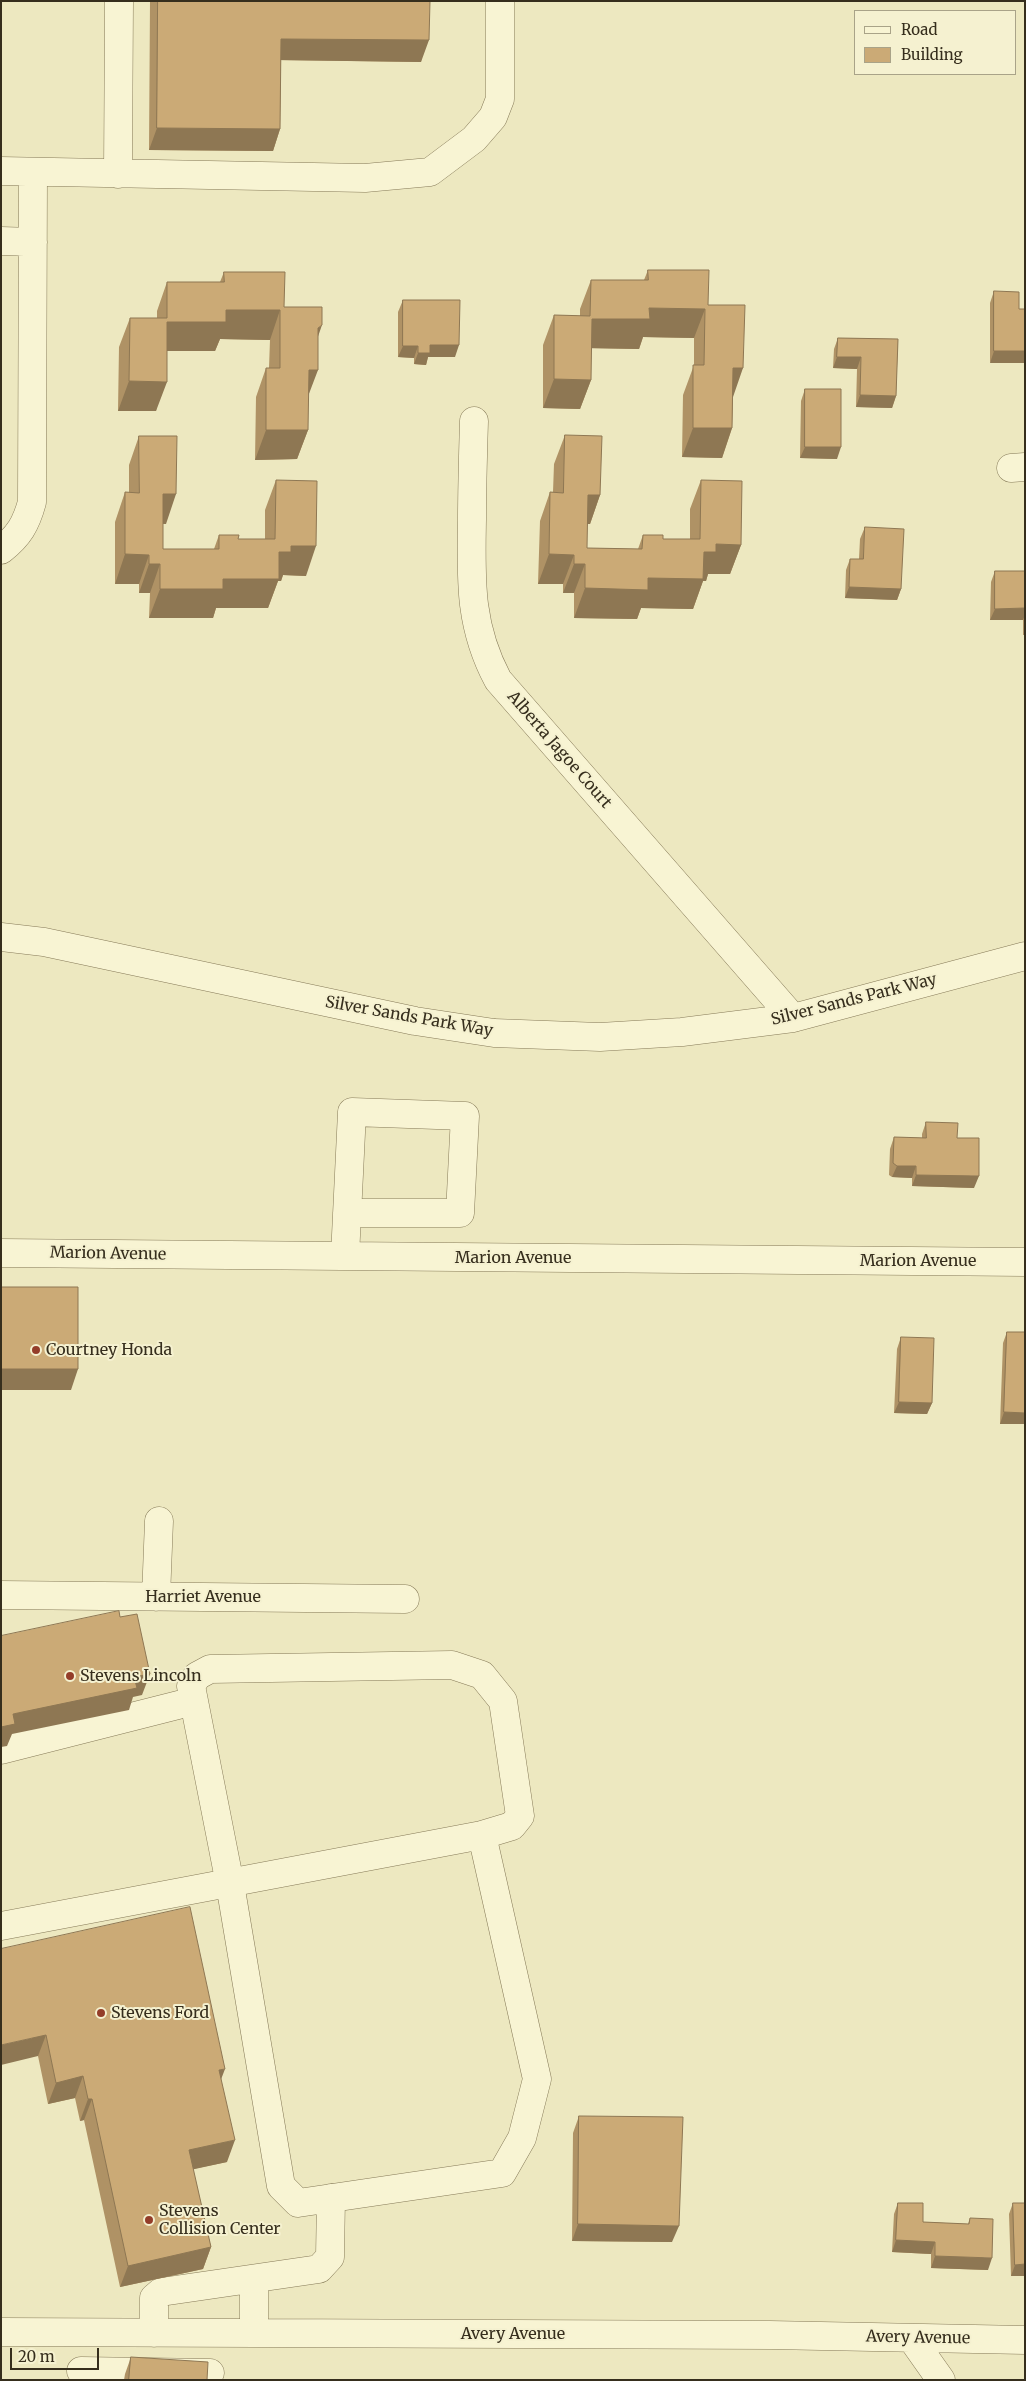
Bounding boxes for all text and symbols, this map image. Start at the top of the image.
legend [854,10,1016,75]
text: Road [901,20,937,39]
text: Building [901,45,963,64]
street label: Alberta Jagoe Court [503,687,615,813]
street label: Silver Sands Park Way [769,970,939,1030]
street label: Silver Sands Park Way [324,993,494,1041]
street label: Marion Avenue [50,1243,166,1265]
street label: Marion Avenue [455,1248,571,1268]
street label: Marion Avenue [860,1251,976,1271]
place label: Courtney Honda [46,1340,172,1360]
marker: Courtney Honda [30,1344,42,1356]
street label: Harriet Avenue [145,1587,261,1607]
place label: Stevens Lincoln [80,1666,202,1686]
marker: Stevens Lincoln [64,1670,76,1682]
place label: Stevens Ford [111,2003,209,2023]
marker: Stevens Ford [95,2007,107,2019]
place label: Stevens Collision Center [159,2201,280,2239]
marker: Stevens Collision Center [143,2214,155,2226]
street label: Avery Avenue [461,2324,565,2344]
street label: Avery Avenue [866,2327,970,2349]
scale bar [12,2338,101,2370]
text: 20 m [18,2347,55,2366]

